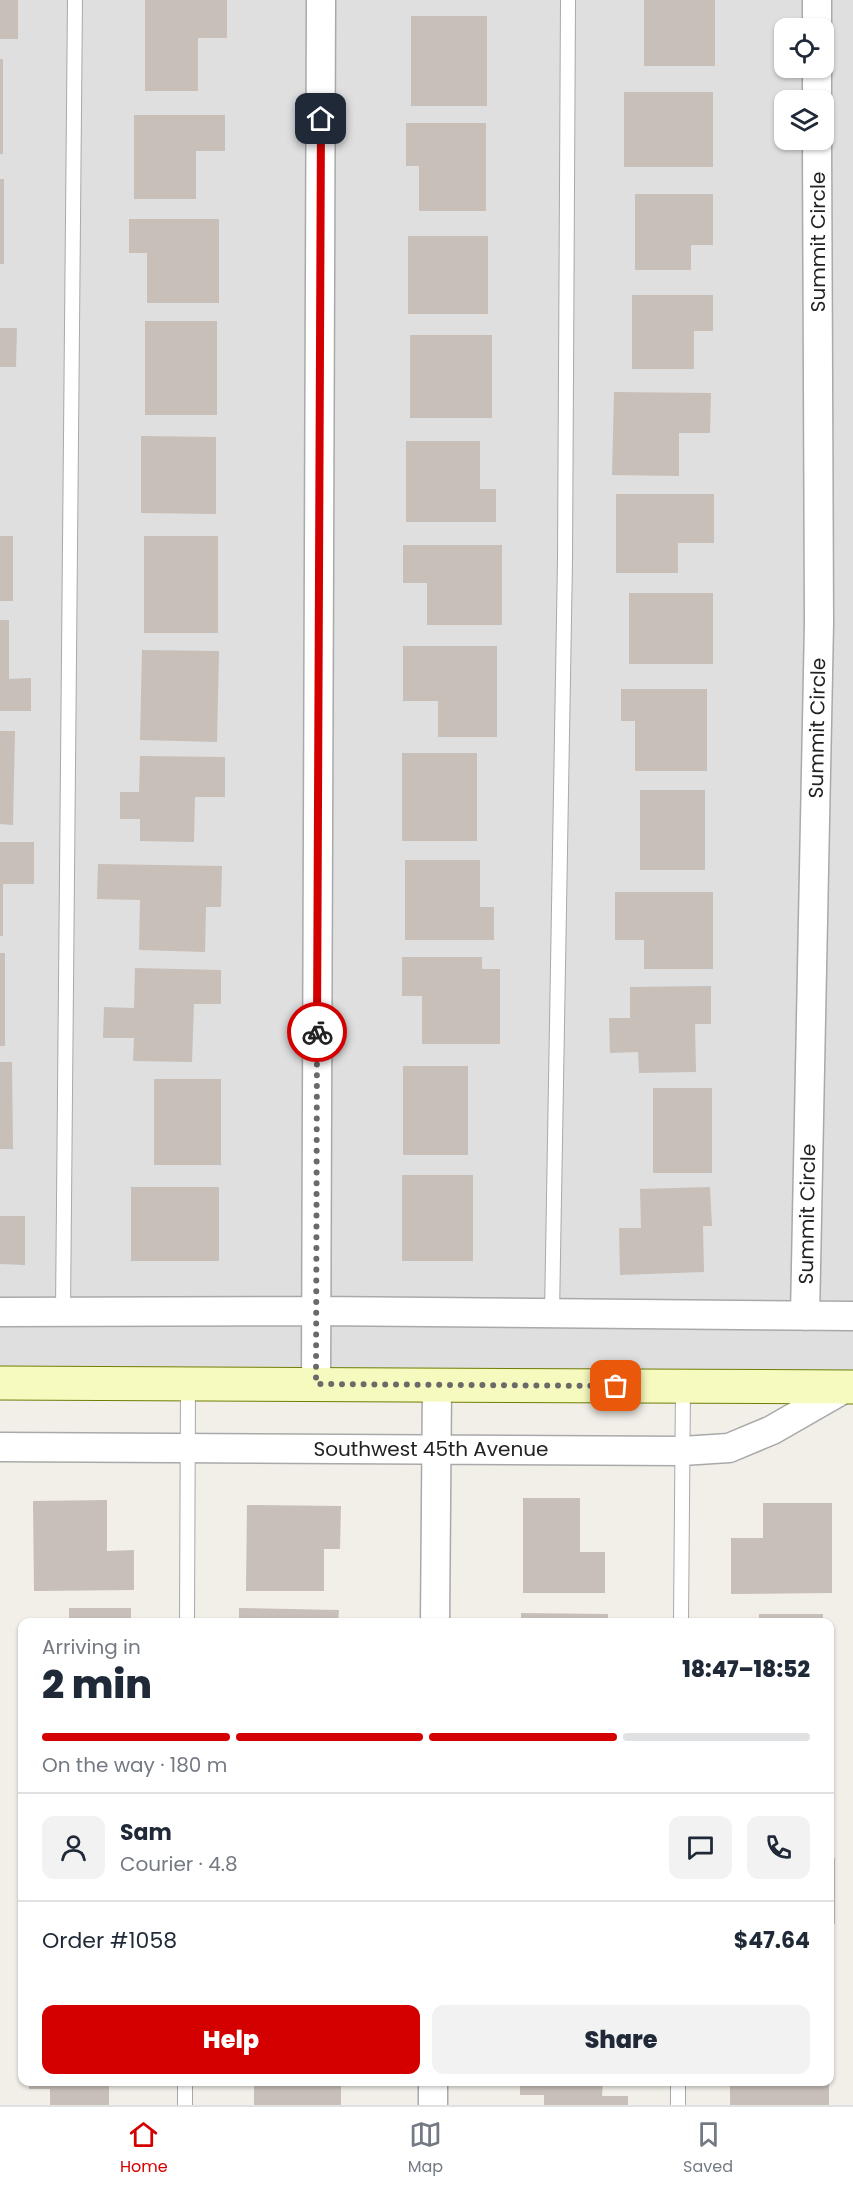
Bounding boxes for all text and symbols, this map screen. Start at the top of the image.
map controls [774,18,834,150]
button: locate [774,18,834,78]
button: layers [774,90,834,150]
pin [295,93,346,144]
icon: home [304,102,337,135]
street label: Summit Circle [804,172,832,312]
street label: Summit Circle [802,657,832,799]
courier [287,1002,347,1062]
icon: bike [301,1016,334,1049]
street label: Summit Circle [792,1143,822,1285]
pin [590,1360,641,1411]
icon: bag [599,1369,632,1402]
street label: Southwest 45th Avenue [314,1435,548,1463]
text: Arriving in [42,1633,141,1661]
text: 18:47–18:52 [682,1654,810,1685]
text: 2 min [42,1657,152,1712]
text: On the way · 180 m [42,1751,227,1779]
button: person [42,1816,105,1879]
button: chat [669,1816,732,1879]
button: phone [747,1816,810,1879]
text: Sam [120,1817,172,1848]
text: Courier · 4.8 [120,1850,238,1878]
text: Order #1058 [42,1925,177,1956]
text: $47.64 [734,1925,810,1956]
button: Help [42,2005,420,2074]
button: Share [432,2005,810,2074]
tab: Home [120,2118,168,2179]
tab: Map [408,2118,443,2179]
tab: Saved [683,2118,733,2179]

